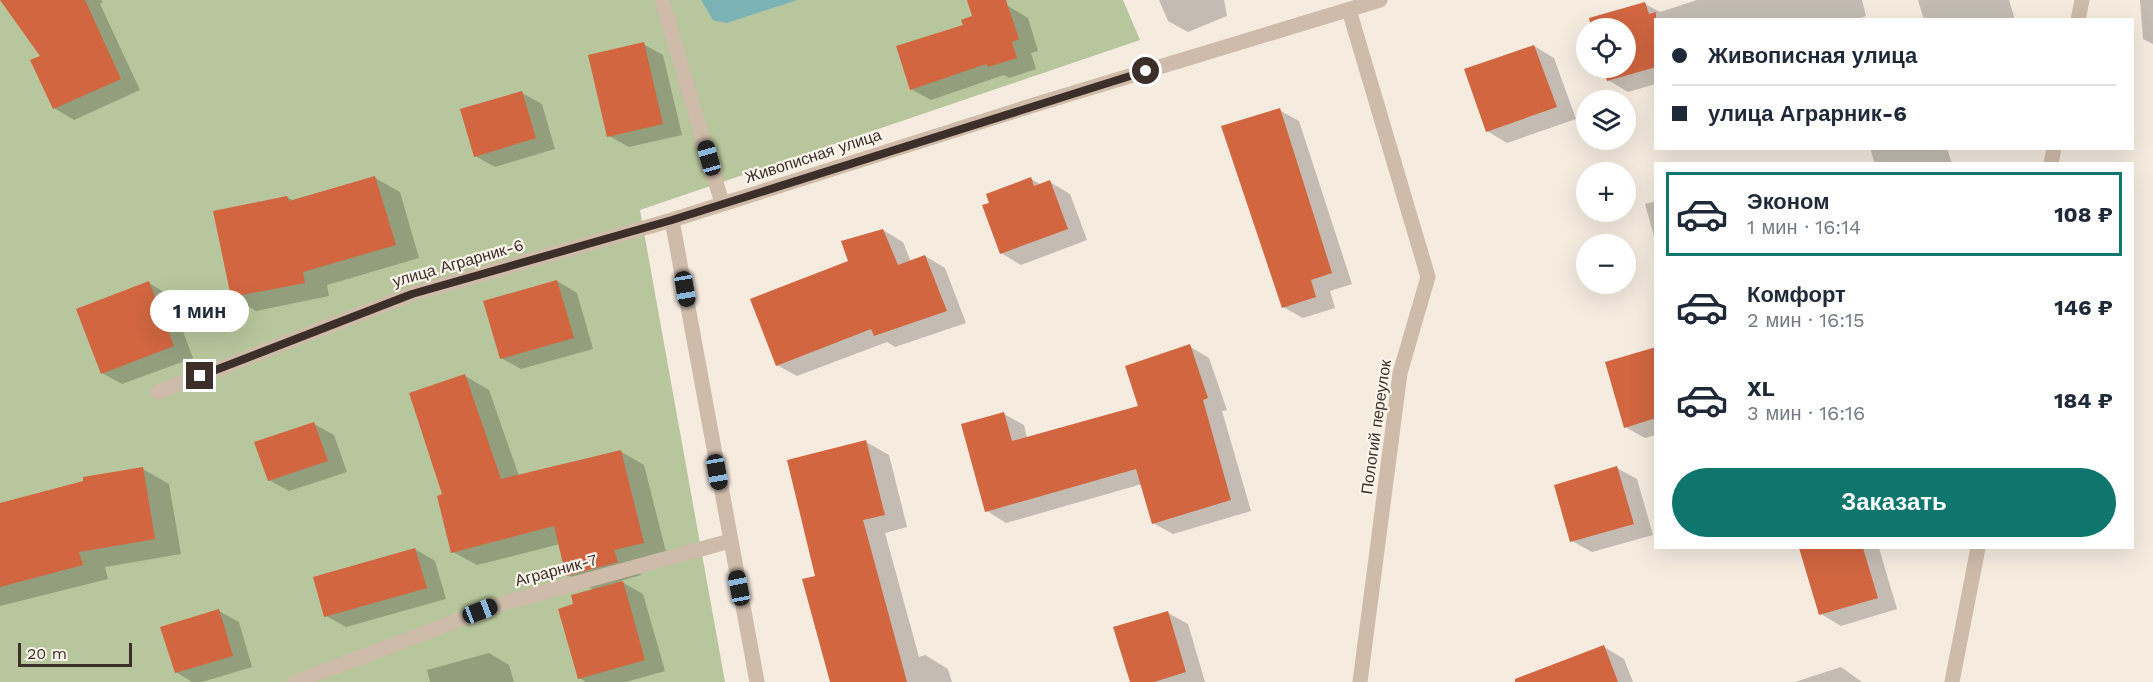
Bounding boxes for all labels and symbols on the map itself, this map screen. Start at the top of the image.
route start [1132,57,1159,84]
street label: Живописная улица [742,125,884,187]
car [695,138,723,178]
street label: улица Аграрник-6 [390,235,526,291]
car [673,270,697,308]
callout: 1 мин [150,289,250,331]
street label: Пологий переулок [1357,357,1395,496]
route end [186,362,213,389]
car [705,453,729,491]
street label: Аграрник-7 [513,550,599,590]
car [727,569,751,607]
car [460,596,500,626]
scale bar [18,640,132,668]

